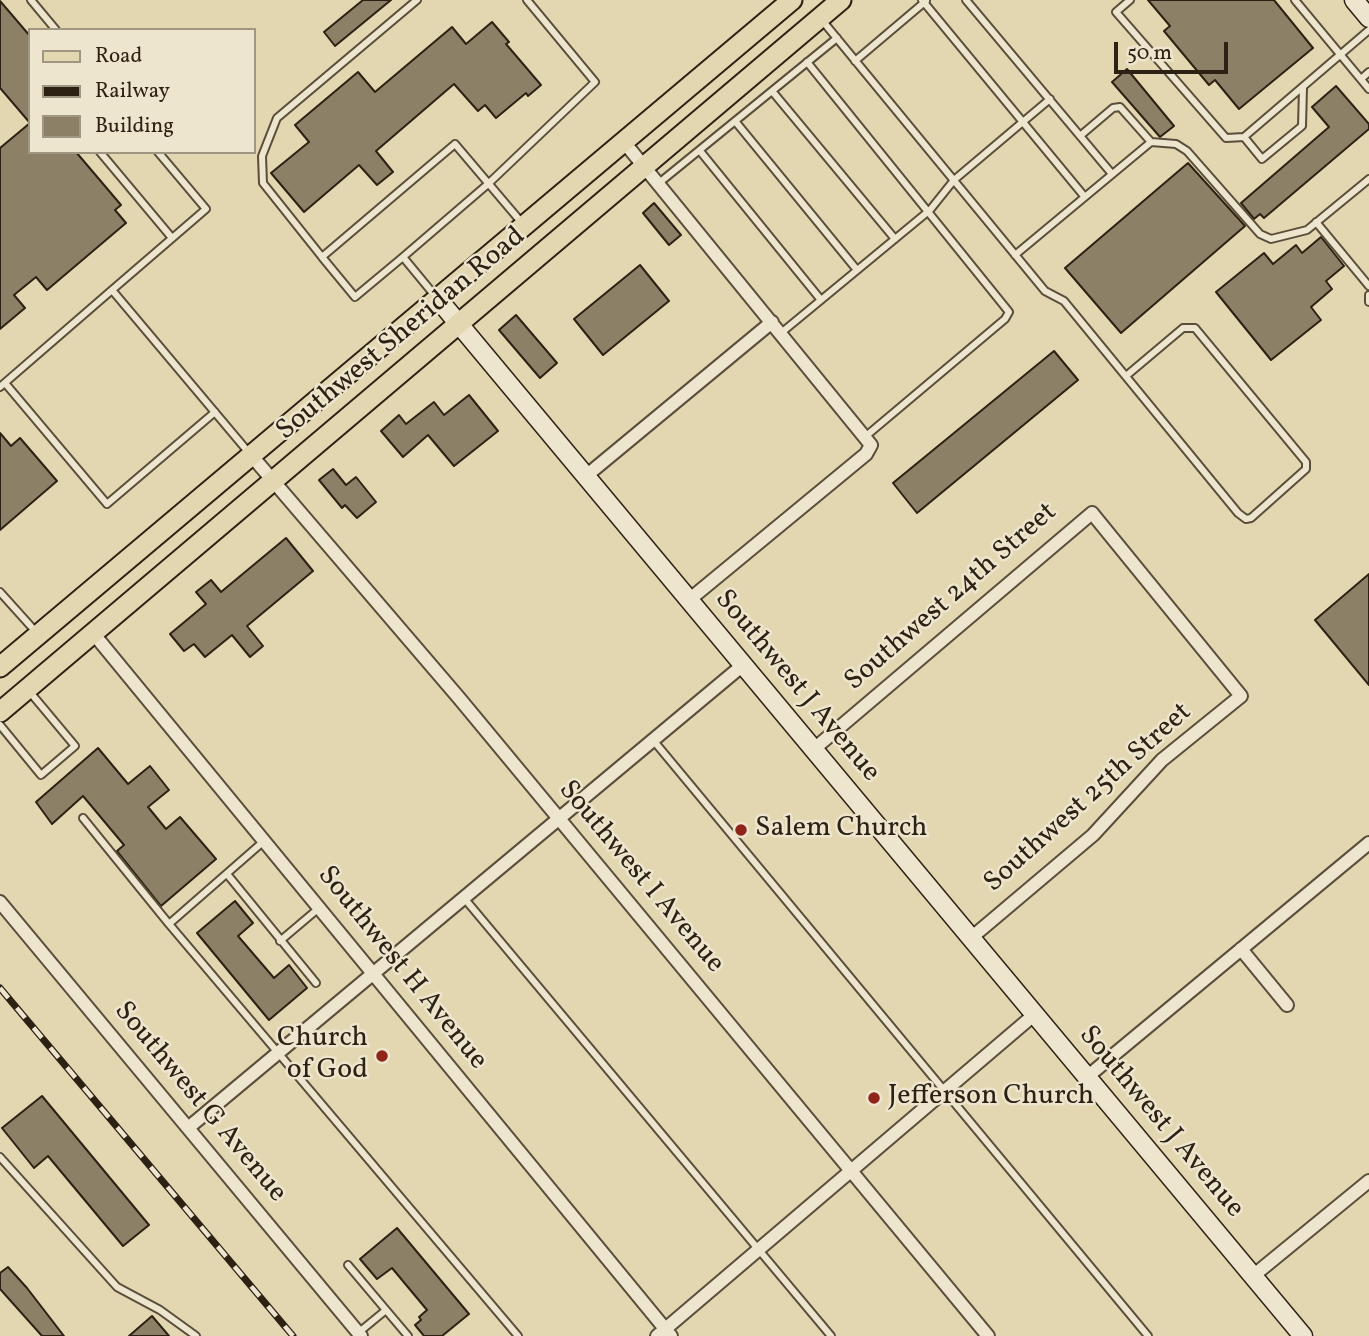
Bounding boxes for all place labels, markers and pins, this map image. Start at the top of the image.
place label: Salem Church [755,813,927,847]
marker: Salem Church [733,822,749,838]
place label: Church of God [277,1023,368,1089]
marker: Church of God [374,1048,390,1064]
place label: Jefferson Church [888,1081,1094,1115]
marker: Jefferson Church [866,1090,882,1106]

